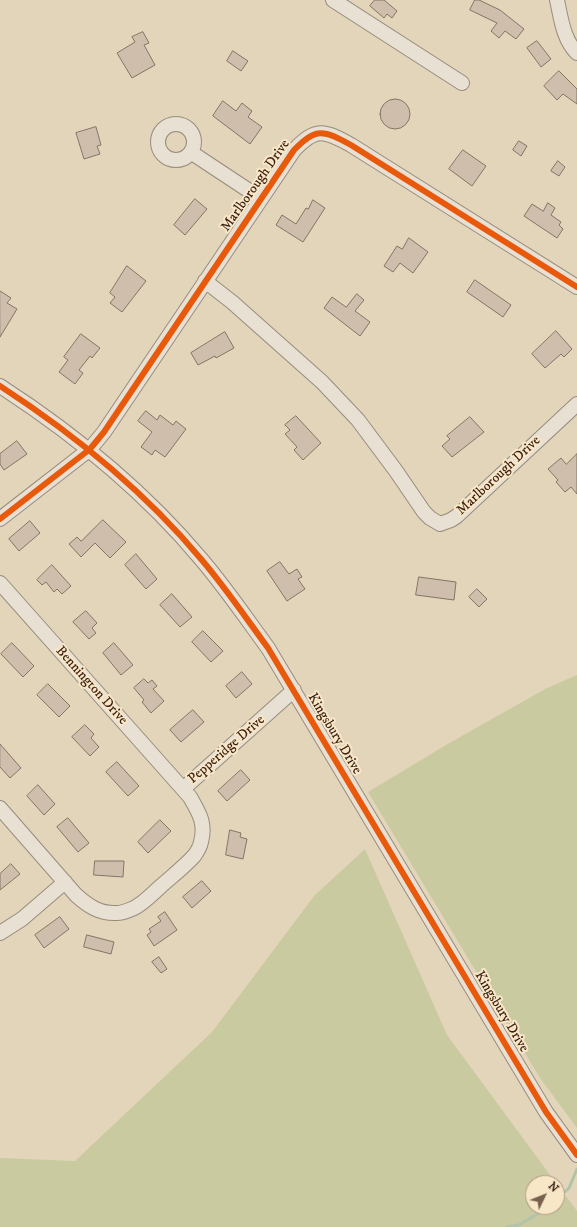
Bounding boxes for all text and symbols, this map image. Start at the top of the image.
street label: Marlborough Drive [218,137,294,235]
street label: Marlborough Drive [454,433,544,519]
street label: Bennington Drive [51,643,131,729]
street label: Kingsbury Drive [303,690,365,778]
street label: Pepperidge Drive [185,712,269,788]
street label: Kingsbury Drive [470,968,532,1056]
north arrow [525,1175,565,1215]
text: N [545,1179,561,1196]

